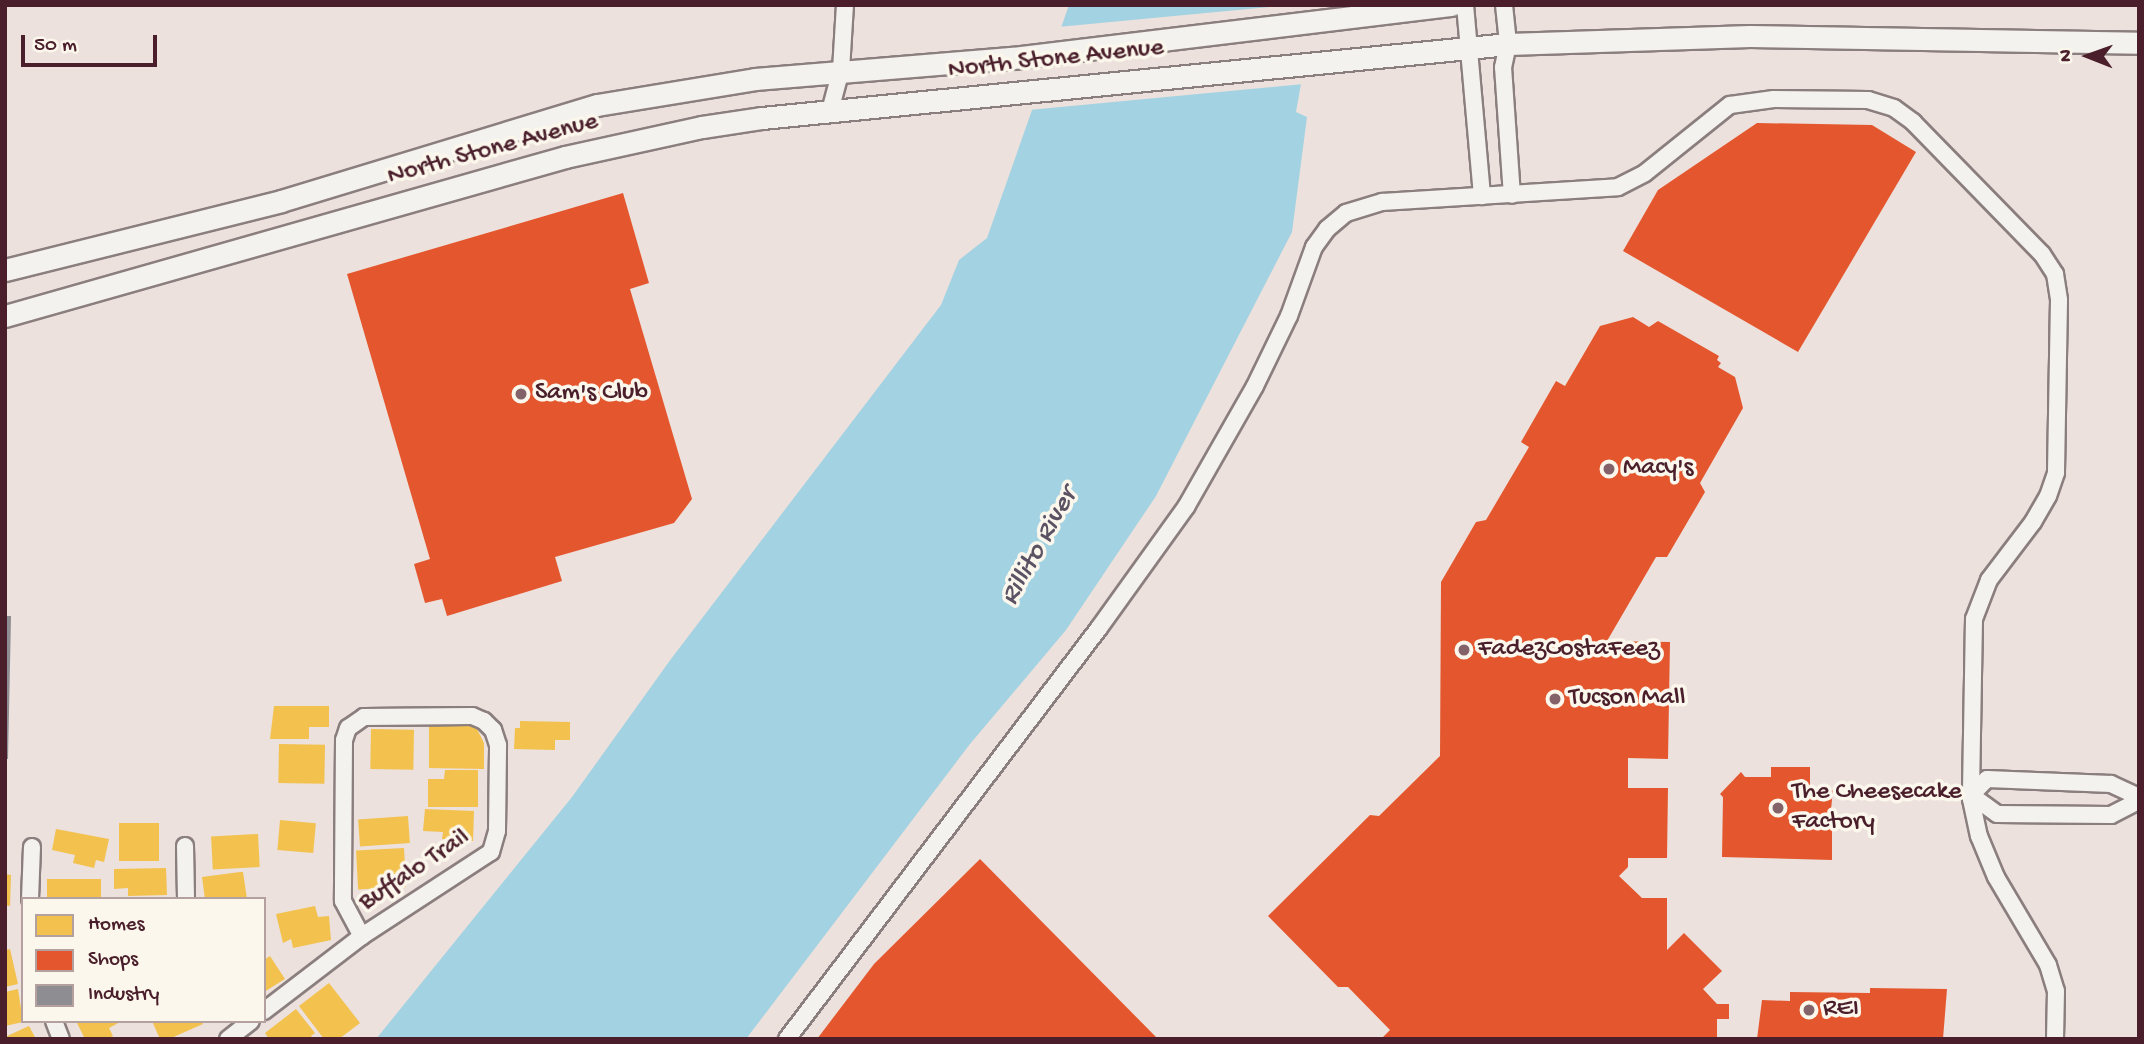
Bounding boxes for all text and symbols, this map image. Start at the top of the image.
scale bar [24,21,161,65]
north arrow [2053,21,2123,91]
street label: North Stone Avenue [947,33,1165,87]
text: 50 m [34,34,77,59]
text: N [2055,49,2078,62]
street label: North Stone Avenue [384,107,602,193]
place label: Sam's Club [535,378,648,410]
marker: Sam's Club [513,386,529,402]
place label: Macy's [1623,453,1693,485]
marker: Macy's [1601,461,1617,477]
water label: Rillito River [994,482,1086,612]
place label: FadezCostaFeez [1478,634,1660,666]
marker: FadezCostaFeez [1456,642,1472,658]
place label: Tucson Mall [1569,683,1686,715]
marker: Tucson Mall [1547,691,1563,707]
place label: The Cheesecake Factory [1792,777,1962,838]
marker: The Cheesecake Factory [1770,800,1786,816]
street label: Buffalo Trail [354,823,476,919]
legend [21,897,266,1023]
text: Homes [88,913,144,938]
text: Shops [88,948,138,973]
text: Industry [88,983,159,1008]
place label: REI [1823,994,1859,1026]
marker: REI [1801,1002,1817,1018]

